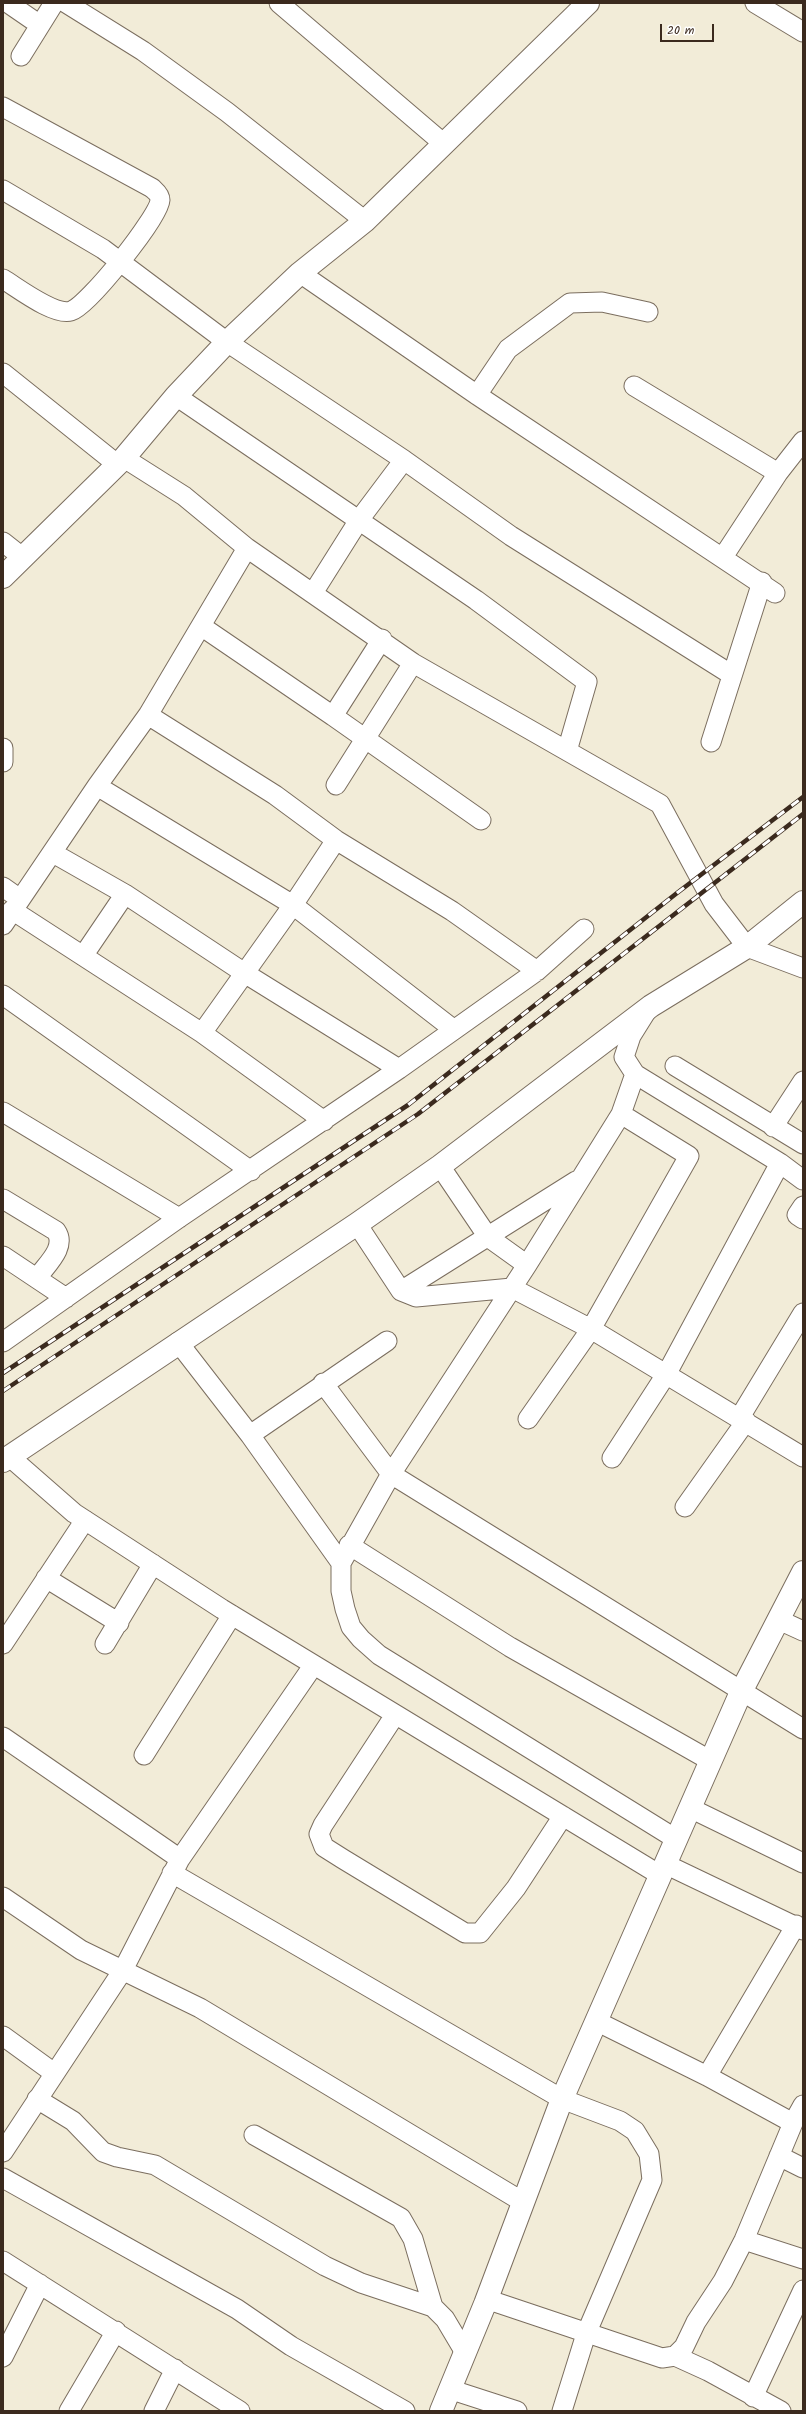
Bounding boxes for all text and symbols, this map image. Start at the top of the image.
scale bar [662,16,716,42]
text: 20 m [667,21,694,40]

